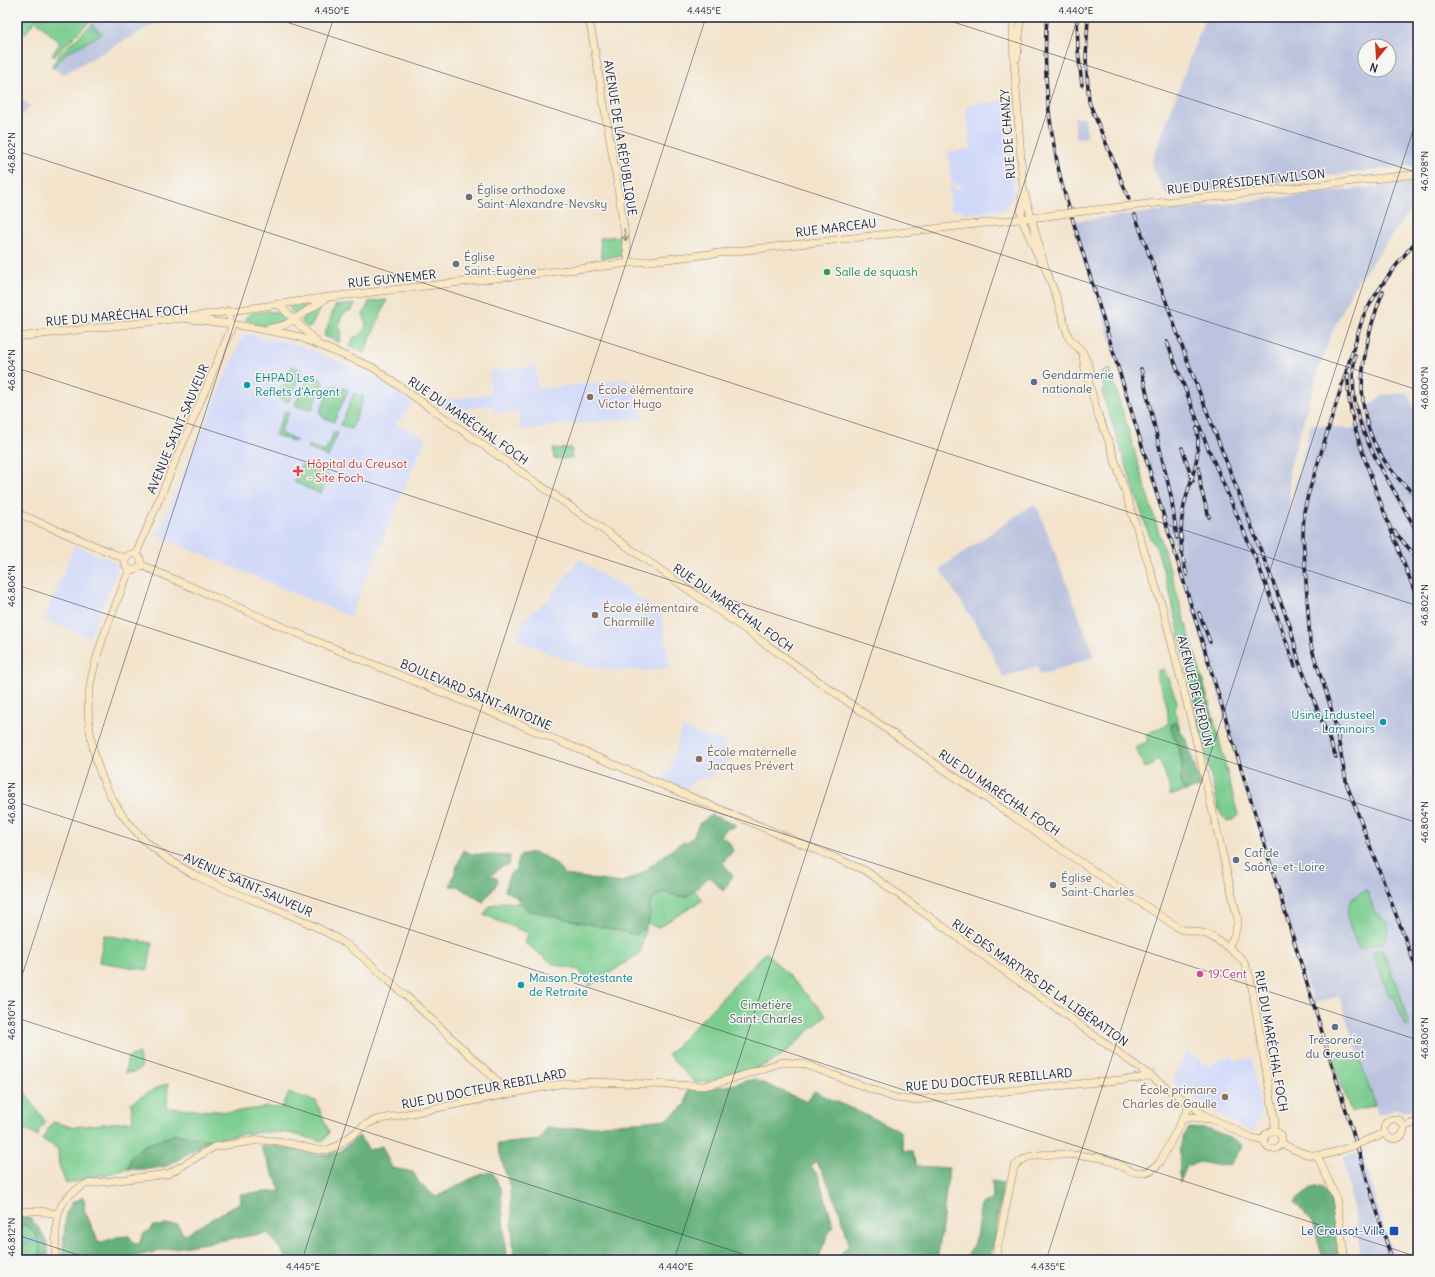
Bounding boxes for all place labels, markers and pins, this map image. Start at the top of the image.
place label: Église orthodoxe Saint-Alexandre-Nevsky [477,182,607,211]
marker: Église orthodoxe Saint-Alexandre-Nevsky [464,192,474,202]
place label: Église Saint-Eugène [464,249,536,278]
marker: Église Saint-Eugène [451,259,461,269]
place label: Salle de squash [835,264,918,279]
marker: Salle de squash [822,267,832,277]
place label: Gendarmerie nationale [1042,367,1114,396]
place label: EHPAD Les Reflets d'Argent [255,370,340,399]
marker: Gendarmerie nationale [1029,377,1039,387]
marker: EHPAD Les Reflets d'Argent [242,380,252,390]
place label: École élémentaire Victor Hugo [598,382,694,411]
marker: École élémentaire Victor Hugo [585,392,595,402]
place label: Hôpital du Creusot - Site Foch [307,456,407,485]
marker: Hôpital du Creusot - Site Foch [292,465,304,477]
place label: École élémentaire Charmille [603,600,699,629]
marker: École élémentaire Charmille [590,610,600,620]
place label: Usine Industeel - Laminoirs [1291,707,1375,736]
marker: Usine Industeel - Laminoirs [1378,717,1388,727]
place label: École maternelle Jacques Prévert [707,744,797,773]
marker: École maternelle Jacques Prévert [694,754,704,764]
place label: Caf de Saône-et-Loire [1244,845,1325,874]
marker: Caf de Saône-et-Loire [1231,855,1241,865]
place label: Église Saint-Charles [1061,870,1134,899]
marker: Église Saint-Charles [1048,880,1058,890]
place label: 19'Cent [1208,966,1247,981]
marker: 19'Cent [1195,969,1205,979]
place label: Maison Protestante de Retraite [529,970,633,999]
marker: Maison Protestante de Retraite [516,980,526,990]
marker: Trésorerie du Creusot [1330,1022,1340,1032]
place label: Trésorerie du Creusot [1306,1032,1364,1061]
place label: École primaire Charles de Gaulle [1122,1082,1217,1111]
marker: École primaire Charles de Gaulle [1220,1092,1230,1102]
place label: Le Creusot-Ville [1301,1223,1385,1238]
marker: Le Creusot-Ville [1388,1225,1400,1237]

